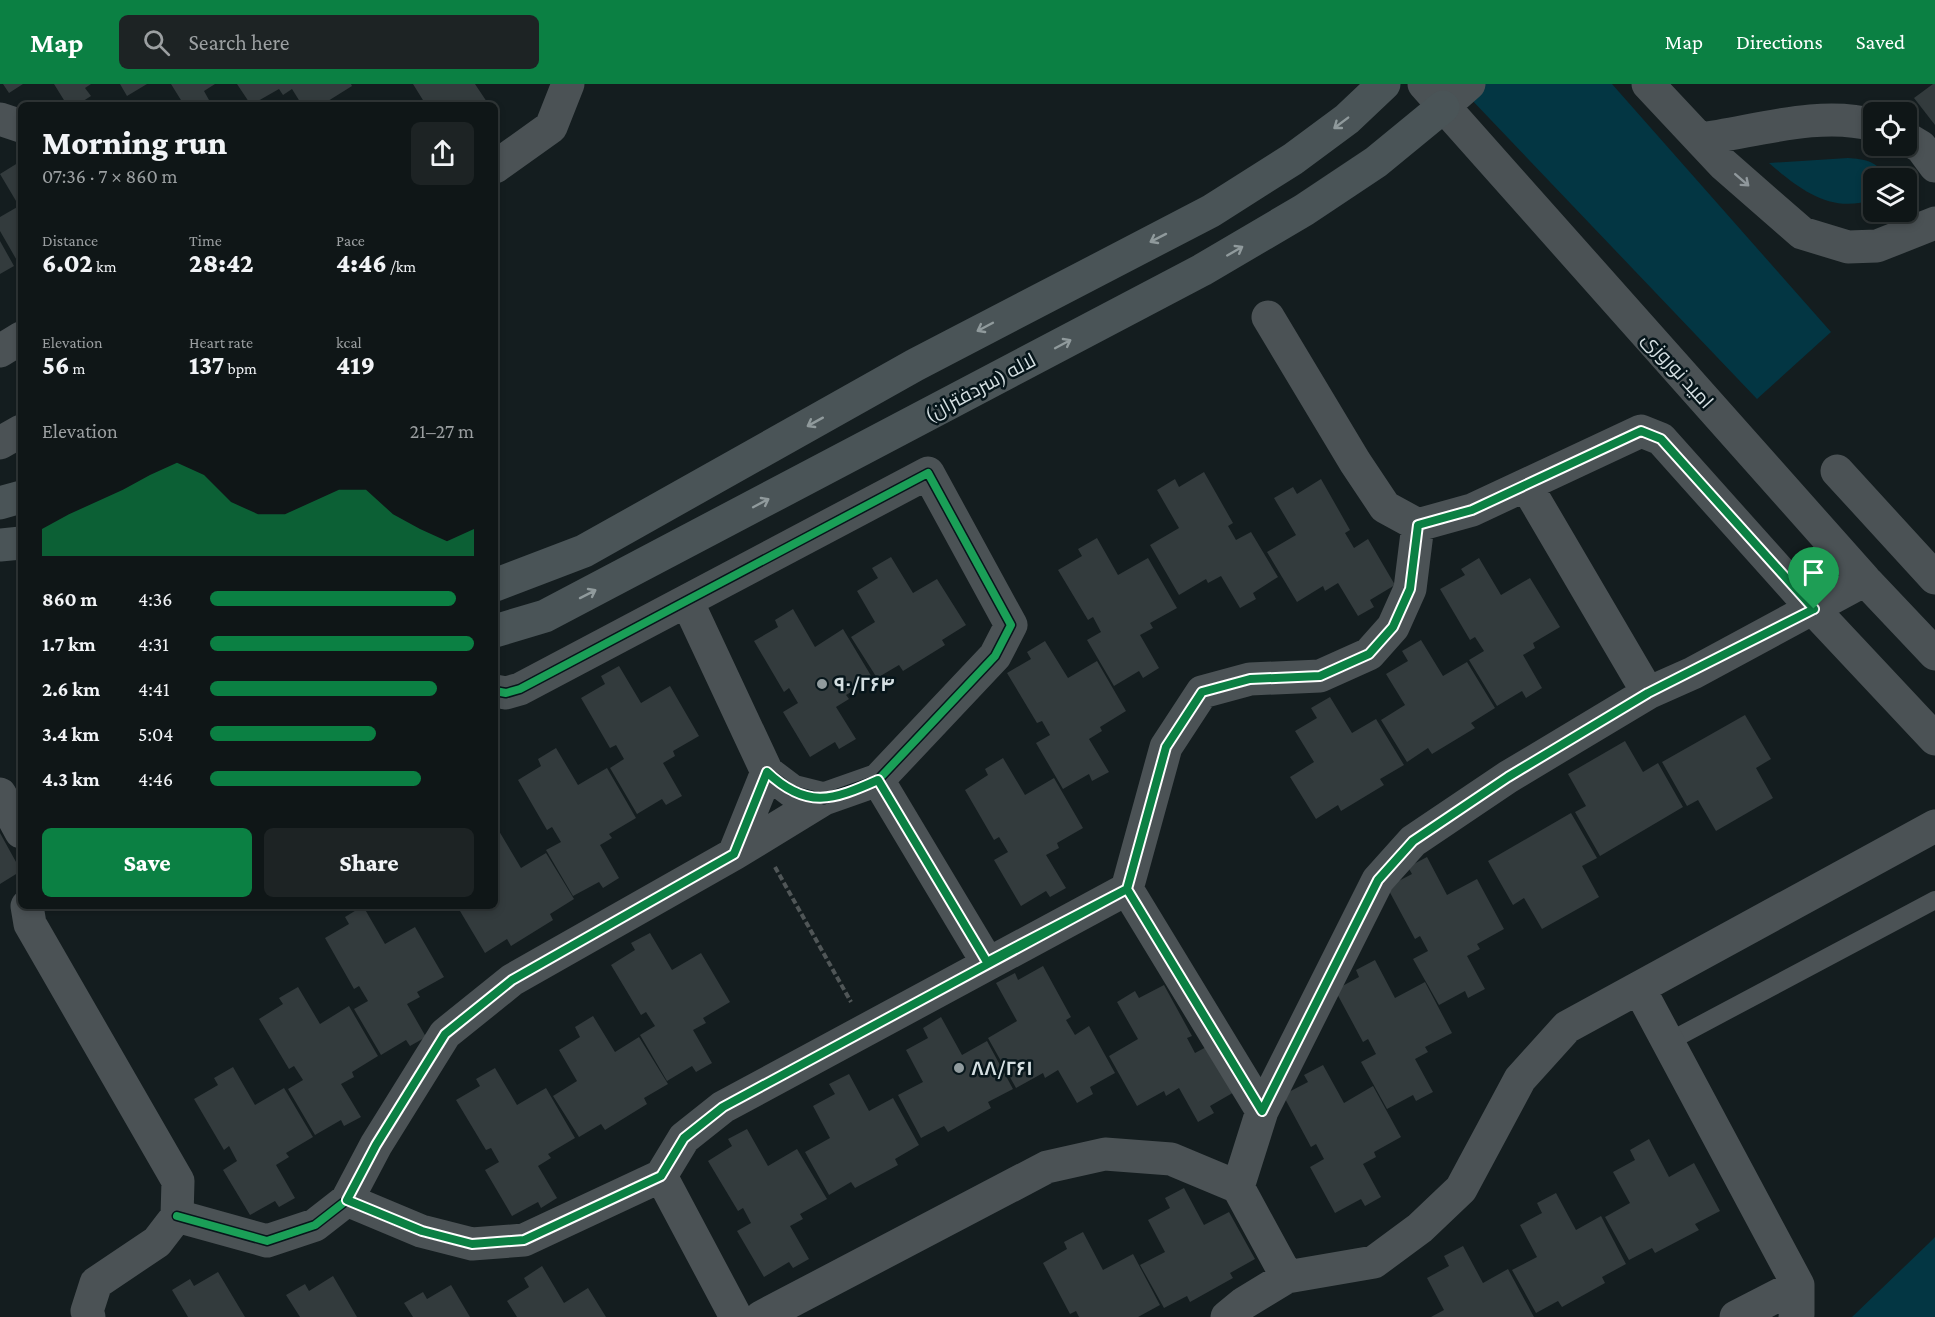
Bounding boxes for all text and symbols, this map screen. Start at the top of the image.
search box [119,15,539,69]
icon: search [140,26,173,59]
text: Map [30,27,83,58]
text: Search here [188,30,289,55]
text: Map [1665,30,1703,54]
text: Directions [1736,30,1823,54]
text: Saved [1856,30,1905,54]
map controls [1863,102,1917,222]
button: locate [1863,102,1917,156]
one-way arrow [1333,117,1349,130]
button: share [411,122,474,185]
text: Morning run [42,124,227,161]
text: 07:36 · 7 × 860 m [42,165,178,187]
button: layers [1863,168,1917,222]
one-way arrow [1734,173,1749,187]
text: Distance [42,232,98,249]
text: Time [189,232,222,249]
text: Pace [336,232,365,249]
one-way arrow [1150,233,1168,244]
one-way arrow [1226,244,1243,256]
text: 6.02 [42,249,93,278]
text: 28:42 [189,249,254,278]
text: 4:46 [336,249,387,278]
text: km [93,258,116,275]
text: /km [387,258,416,275]
one-way arrow [977,321,994,333]
street label: امید نوروزی [1637,327,1718,414]
text: Elevation [42,334,103,351]
text: Heart rate [189,334,253,351]
text: kcal [336,334,362,351]
one-way arrow [1054,337,1072,349]
street label: لاله (سردفتران) [921,349,1040,427]
text: 56 [42,351,70,380]
text: 137 [189,351,225,380]
text: 419 [336,351,375,380]
text: m [70,360,85,377]
text: bpm [225,360,257,377]
one-way arrow [807,417,824,429]
text: Elevation [42,420,118,442]
text: 21–27 m [410,420,474,442]
one-way arrow [751,497,769,508]
pin [1788,547,1839,609]
icon: arrive [1797,556,1830,589]
text: 860 m [42,588,98,610]
text: 4:36 [138,588,172,610]
one-way arrow [579,588,596,600]
text: 1.7 km [42,633,96,655]
text: 4:31 [138,633,169,655]
place label: ۹۰/۲۶۴ [834,673,895,695]
marker: ۹۰/۲۶۴ [815,677,829,691]
text: 2.6 km [42,678,100,700]
text: 4:41 [138,678,170,700]
text: 3.4 km [42,723,99,745]
text: 5:04 [138,723,174,745]
text: 4.3 km [42,768,100,790]
text: 4:46 [138,768,173,790]
button: Save [42,828,252,897]
button: Share [264,828,474,897]
place label: ۸۸/۲۶۱ [971,1057,1033,1079]
marker: ۸۸/۲۶۱ [952,1061,966,1075]

